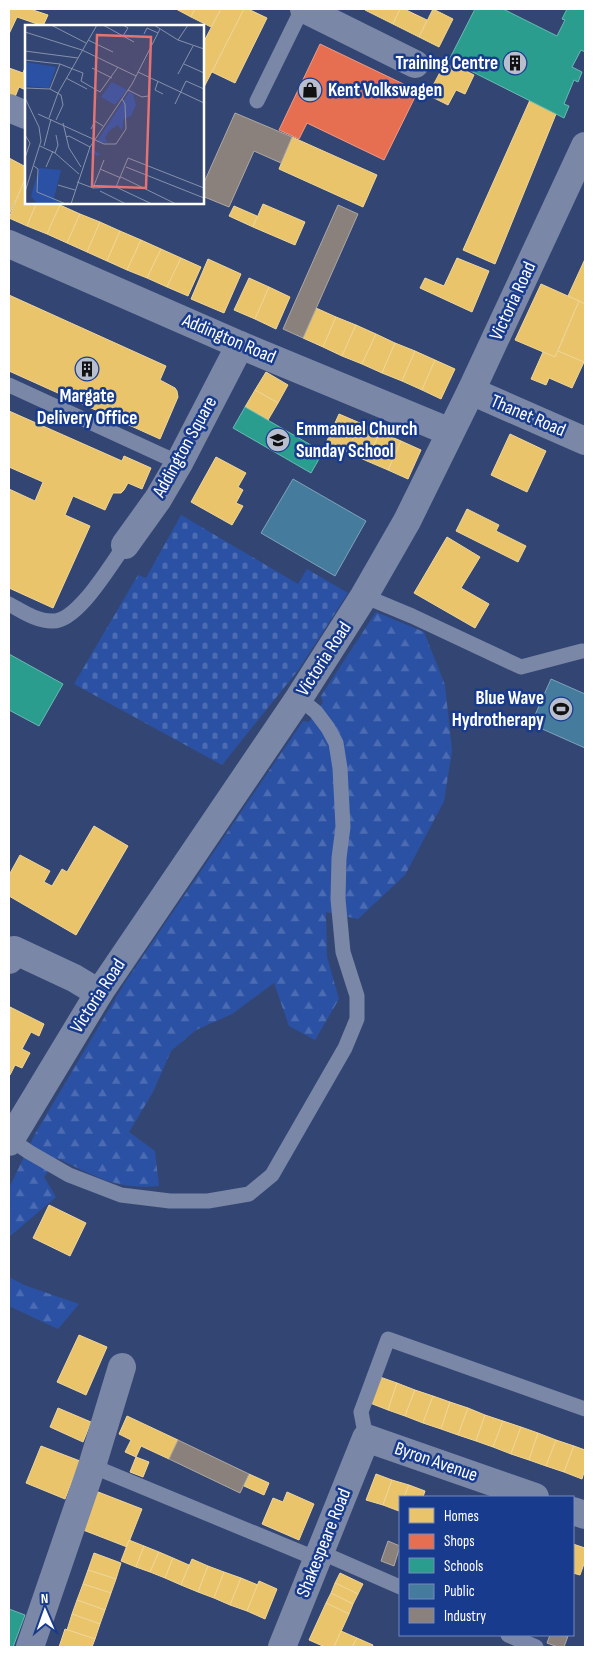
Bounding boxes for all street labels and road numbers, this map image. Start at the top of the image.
street label: Victoria Road [485,258,541,344]
street label: Addington Road [178,309,279,369]
street label: Thanet Road [487,390,569,442]
street label: Addington Square [147,393,222,502]
street label: Victoria Road [291,617,357,701]
street label: Victoria Road [65,954,131,1038]
street label: Byron Avenue [391,1437,481,1487]
street label: Shakespeare Road [292,1485,356,1601]

